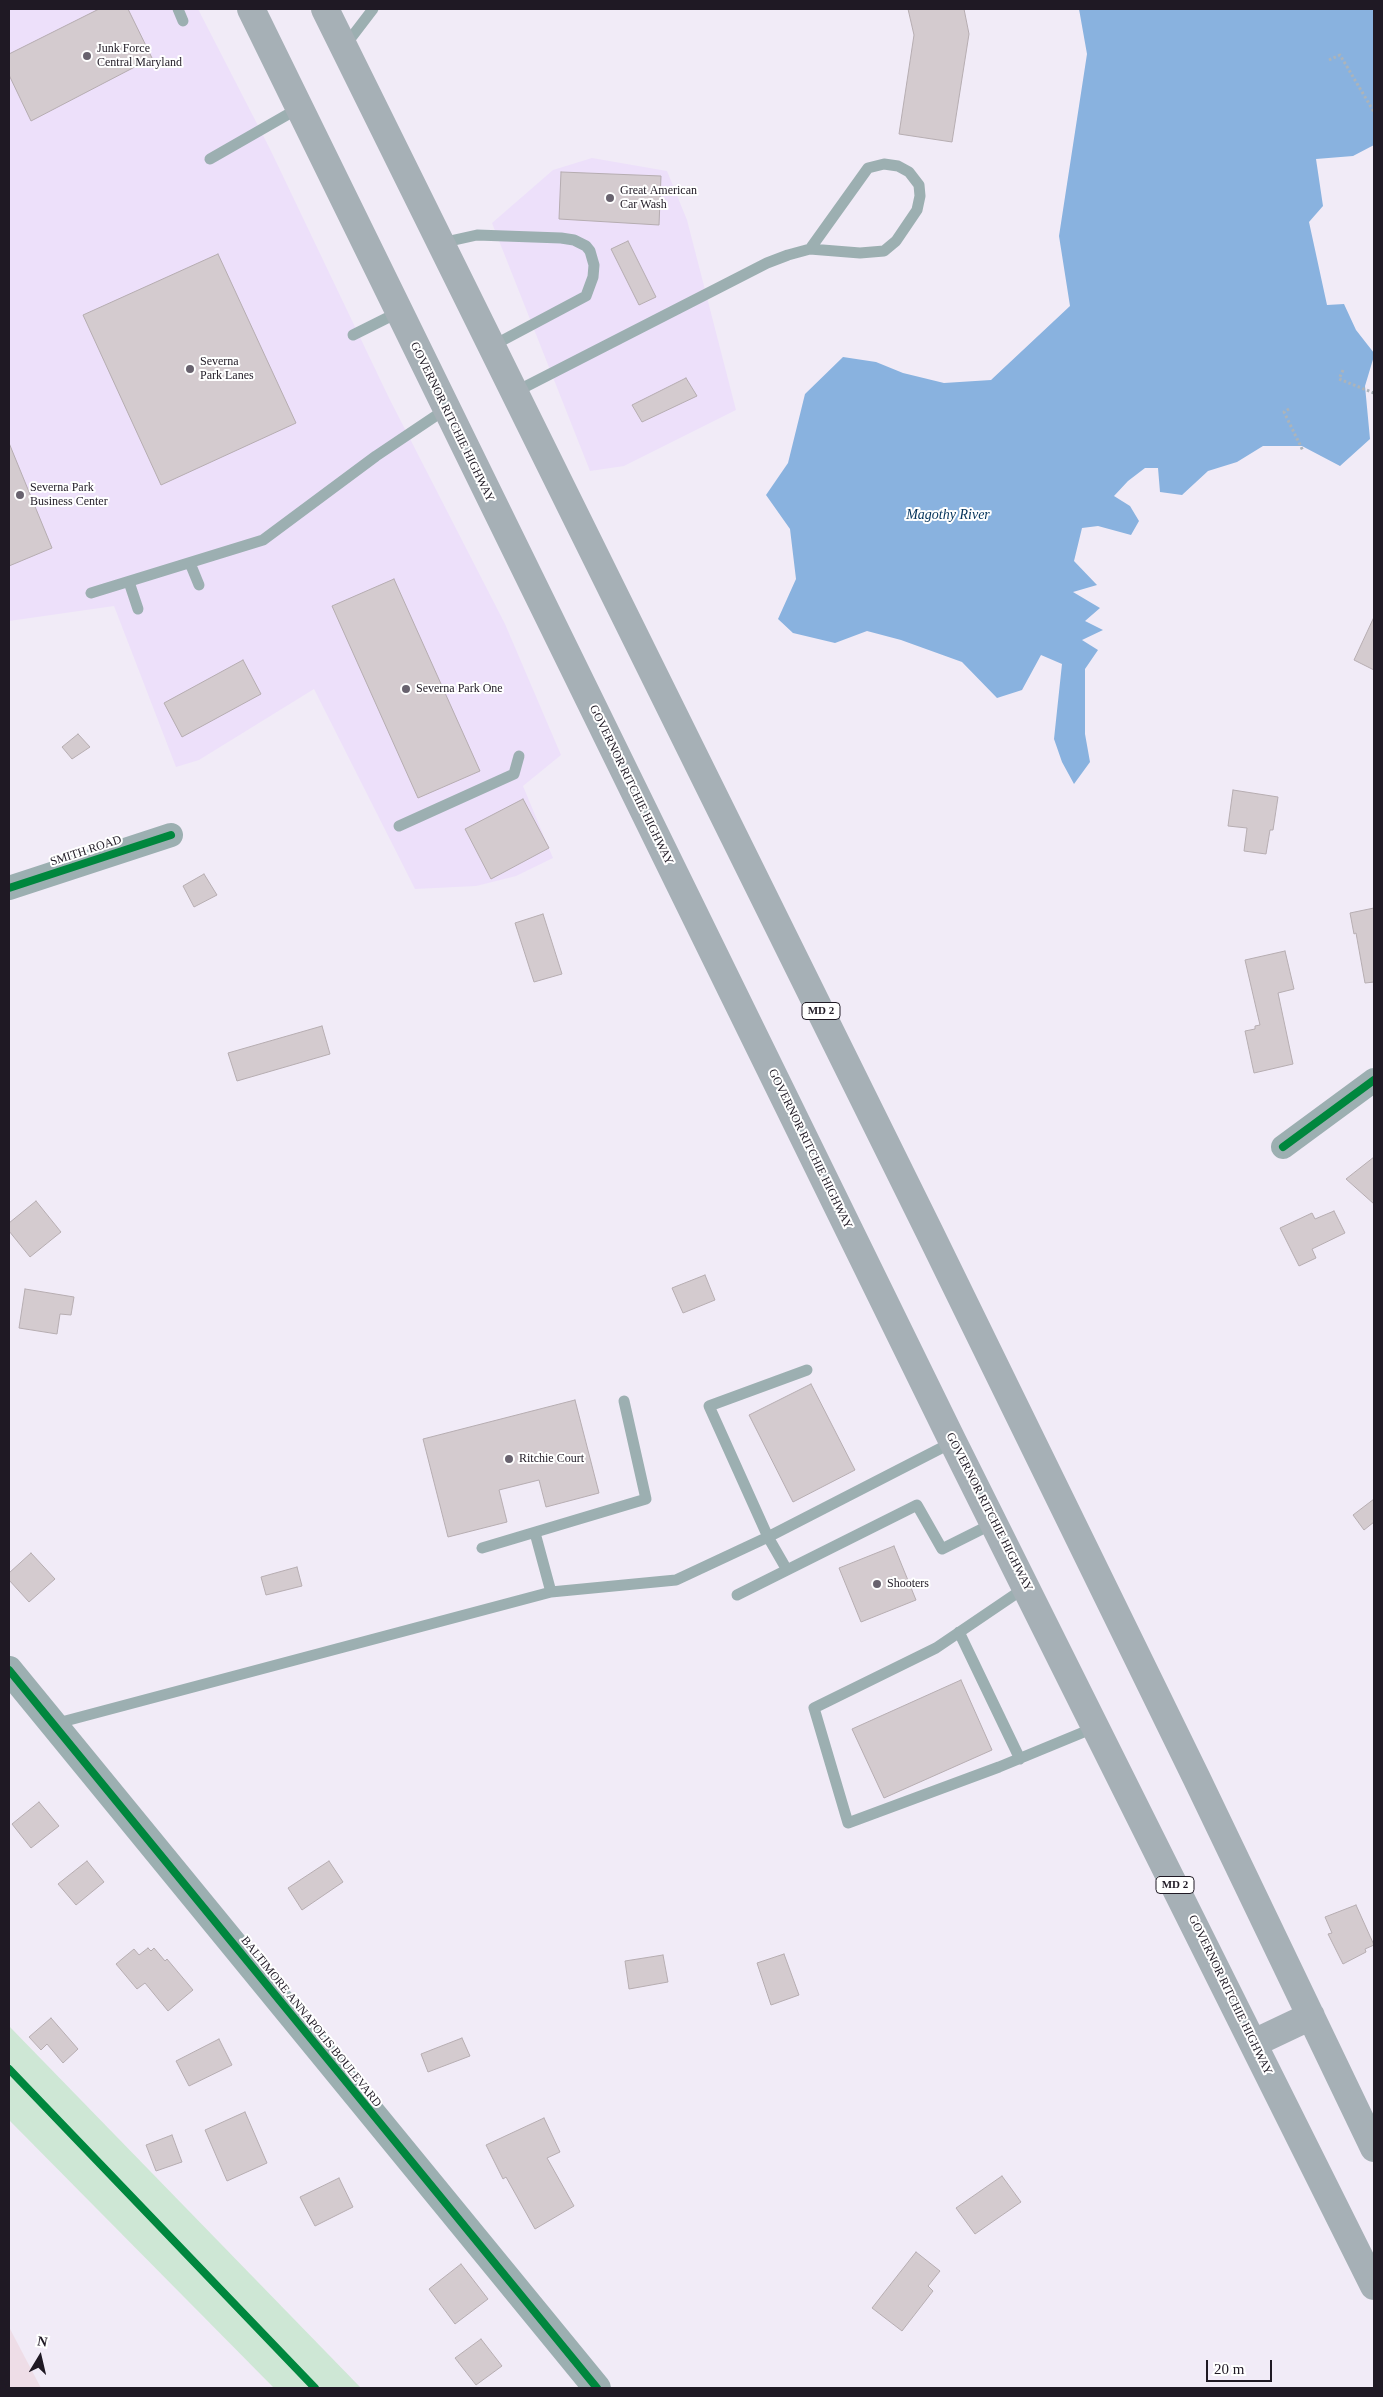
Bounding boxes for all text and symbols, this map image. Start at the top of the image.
place label: Junk Force Central Maryland [97,42,182,70]
marker: Junk Force Central Maryland [81,50,93,62]
place label: Great American Car Wash [620,184,697,212]
marker: Great American Car Wash [604,192,616,204]
street label: GOVERNOR RITCHIE HIGHWAY [407,340,497,504]
place label: Severna Park Lanes [200,355,254,383]
marker: Severna Park Lanes [184,363,196,375]
place label: Severna Park Business Center [30,481,108,509]
marker: Severna Park Business Center [14,489,26,501]
water label: Magothy River [906,507,990,523]
place label: Severna Park One [416,682,503,696]
marker: Severna Park One [400,683,412,695]
street label: GOVERNOR RITCHIE HIGHWAY [586,703,676,867]
street label: SMITH ROAD [48,833,124,869]
road number: MD 2 [802,1002,840,1019]
street label: GOVERNOR RITCHIE HIGHWAY [765,1067,855,1231]
street label: GOVERNOR RITCHIE HIGHWAY [943,1430,1035,1594]
place label: Ritchie Court [519,1452,584,1466]
marker: Ritchie Court [503,1453,515,1465]
place label: Shooters [887,1577,929,1591]
marker: Shooters [871,1578,883,1590]
road number: MD 2 [1156,1876,1194,1894]
street label: GOVERNOR RITCHIE HIGHWAY [1185,1913,1275,2077]
street label: BALTIMORE ANNAPOLIS BOULEVARD [238,1934,384,2110]
north arrow [15,2332,65,2382]
text: N [36,2333,49,2350]
scale bar [1208,2350,1274,2382]
text: 20 m [1214,2361,1244,2377]

